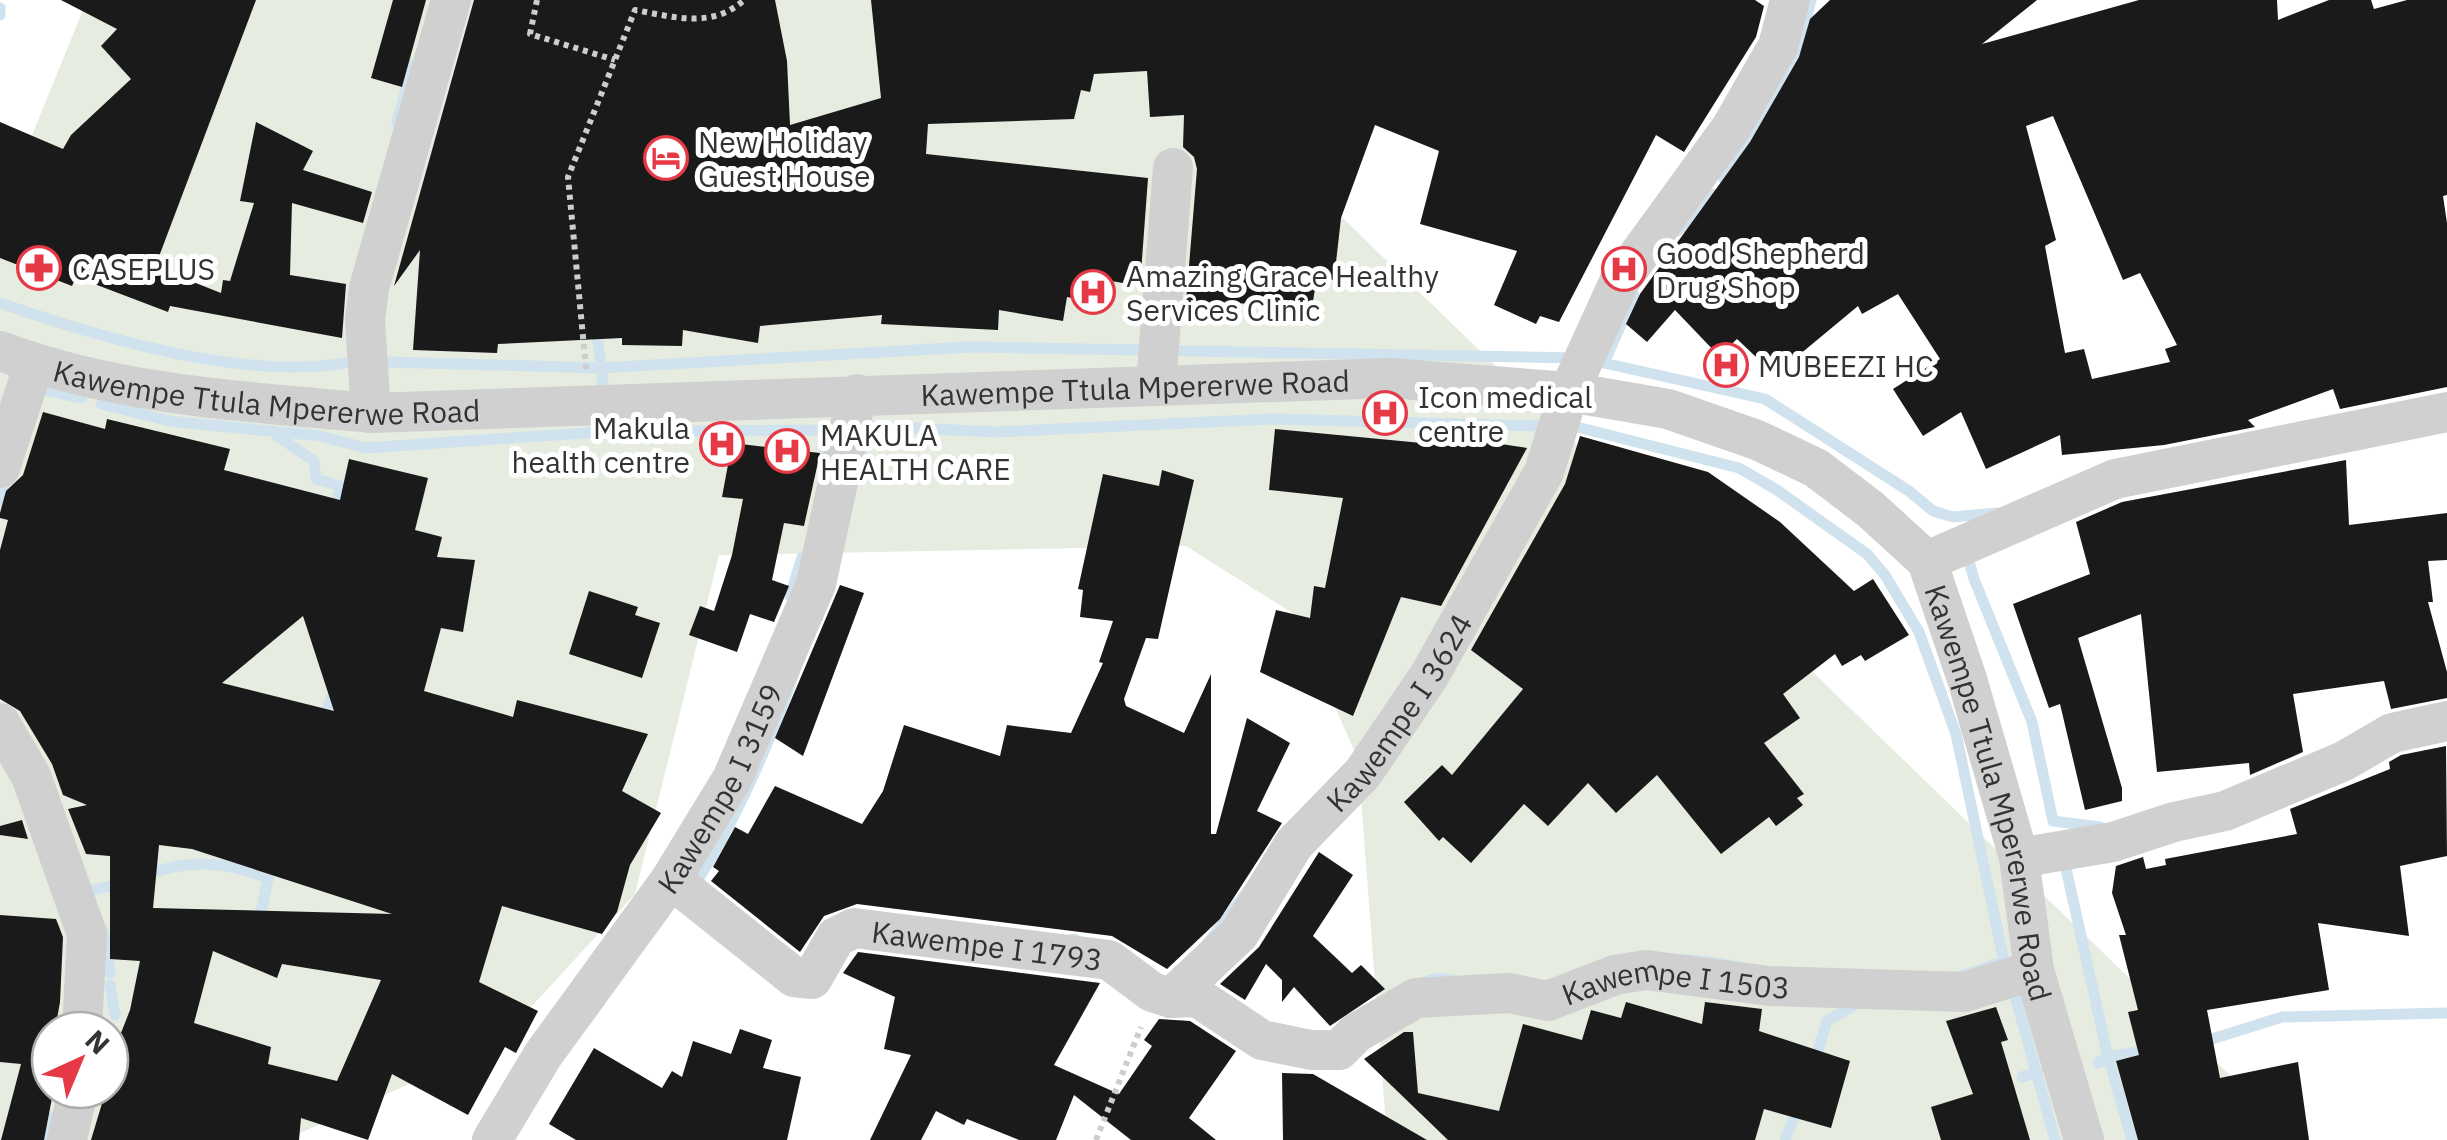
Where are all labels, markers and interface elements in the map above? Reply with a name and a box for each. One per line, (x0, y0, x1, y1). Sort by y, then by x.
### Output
place label: New Holiday Guest House (698, 122, 871, 195)
hotel icon: New Holiday Guest House (643, 135, 689, 181)
place label: Good Shepherd Drug Shop (1656, 233, 1865, 306)
pharmacy icon: CASEPLUS (16, 245, 62, 291)
hospital icon: Good Shepherd Drug Shop (1601, 246, 1647, 292)
place label: CASEPLUS (72, 249, 215, 288)
place label: Amazing Grace Healthy Services Clinic (1126, 256, 1439, 329)
hospital icon: Amazing Grace Healthy Services Clinic (1070, 269, 1116, 315)
hospital icon: MUBEEZI HC (1703, 342, 1749, 388)
place label: MUBEEZI HC (1758, 346, 1934, 385)
street label: Kawempe Ttula Mpererwe Road (49, 350, 481, 433)
street label: Kawempe Ttula Mpererwe Road (920, 360, 1350, 414)
place label: Icon medical centre (1418, 377, 1593, 450)
hospital icon: Icon medical centre (1362, 390, 1408, 436)
place label: Makula health centre (512, 408, 690, 481)
place label: MAKULA HEALTH CARE (820, 415, 1011, 488)
hospital icon: Makula health centre (699, 421, 745, 467)
hospital icon: MAKULA HEALTH CARE (764, 428, 810, 474)
street label: Kawempe Ttula Mpererwe Road (1917, 579, 2062, 1005)
street label: Kawempe I 3624 (1317, 606, 1480, 820)
street label: Kawempe I 3159 (648, 677, 790, 901)
street label: Kawempe I 1793 (869, 911, 1105, 979)
street label: Kawempe I 1503 (1556, 949, 1791, 1013)
north arrow (30, 1010, 130, 1110)
text: N (78, 1021, 118, 1062)

